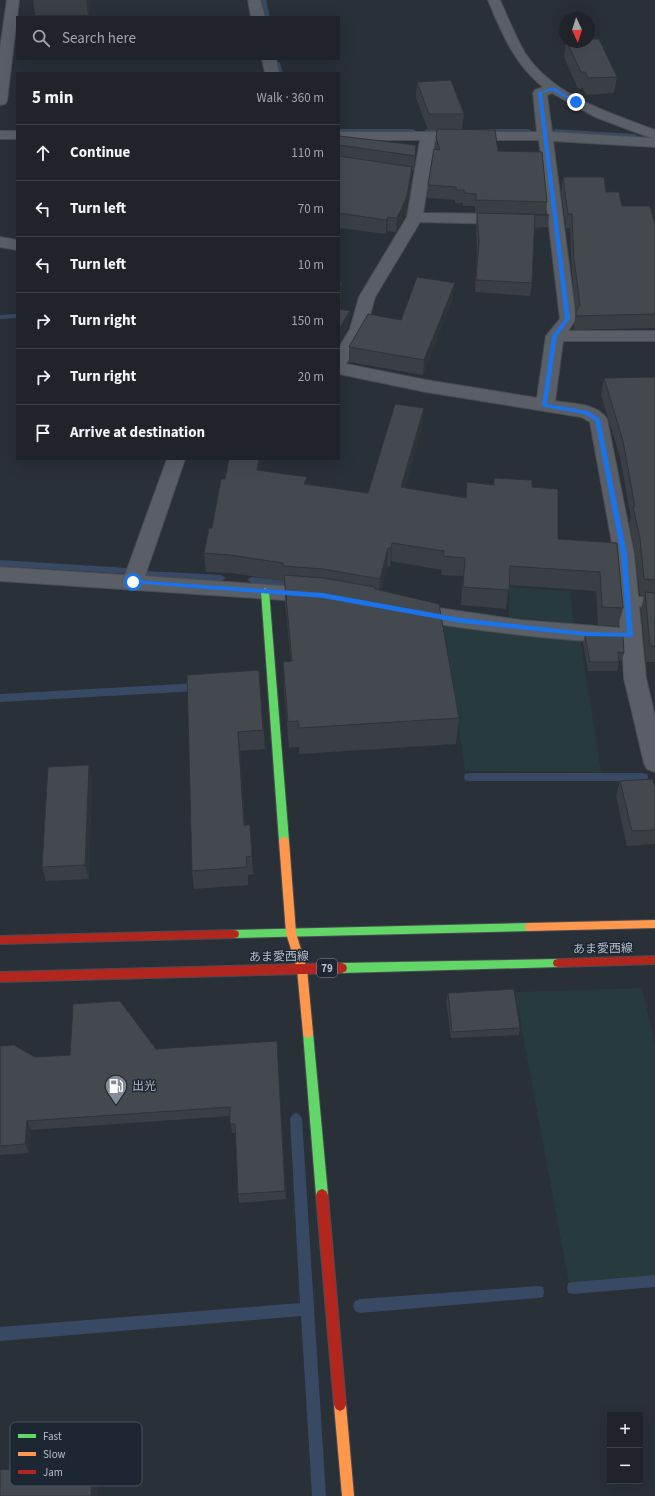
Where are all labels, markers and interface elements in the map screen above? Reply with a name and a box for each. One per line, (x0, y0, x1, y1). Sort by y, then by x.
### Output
north arrow (559, 12, 595, 48)
search box (16, 16, 340, 60)
icon: search (30, 27, 52, 49)
text: Search here (62, 28, 136, 49)
text: 5 min (32, 86, 73, 110)
text: Walk · 360 m (256, 89, 324, 107)
route end (567, 93, 585, 111)
icon: ahead (32, 142, 54, 164)
text: Continue (70, 142, 130, 163)
text: 110 m (291, 144, 324, 162)
icon: left (32, 198, 54, 220)
text: Turn left (70, 198, 126, 219)
text: 70 m (298, 200, 324, 218)
icon: left (32, 254, 54, 276)
text: Turn left (70, 254, 126, 275)
text: 10 m (298, 256, 324, 274)
icon: right (32, 310, 54, 332)
text: Turn right (70, 310, 136, 331)
text: 150 m (291, 312, 324, 330)
icon: right (32, 366, 54, 388)
text: Turn right (70, 366, 136, 387)
text: 20 m (298, 368, 324, 386)
icon: arrive (32, 422, 54, 444)
text: Arrive at destination (70, 422, 205, 443)
route start (124, 573, 142, 591)
street label: あま愛西線 (573, 940, 633, 958)
street label: あま愛西線 (249, 948, 309, 966)
road number: 79 (317, 959, 337, 977)
fuel station icon: 出光 (103, 1073, 129, 1106)
place label: 出光 (132, 1078, 156, 1095)
map controls (607, 1412, 643, 1484)
button: + (607, 1412, 643, 1448)
legend (10, 1422, 142, 1486)
text: Fast (43, 1429, 62, 1444)
text: Slow (43, 1447, 66, 1462)
button: − (607, 1448, 643, 1484)
text: Jam (43, 1465, 63, 1480)

